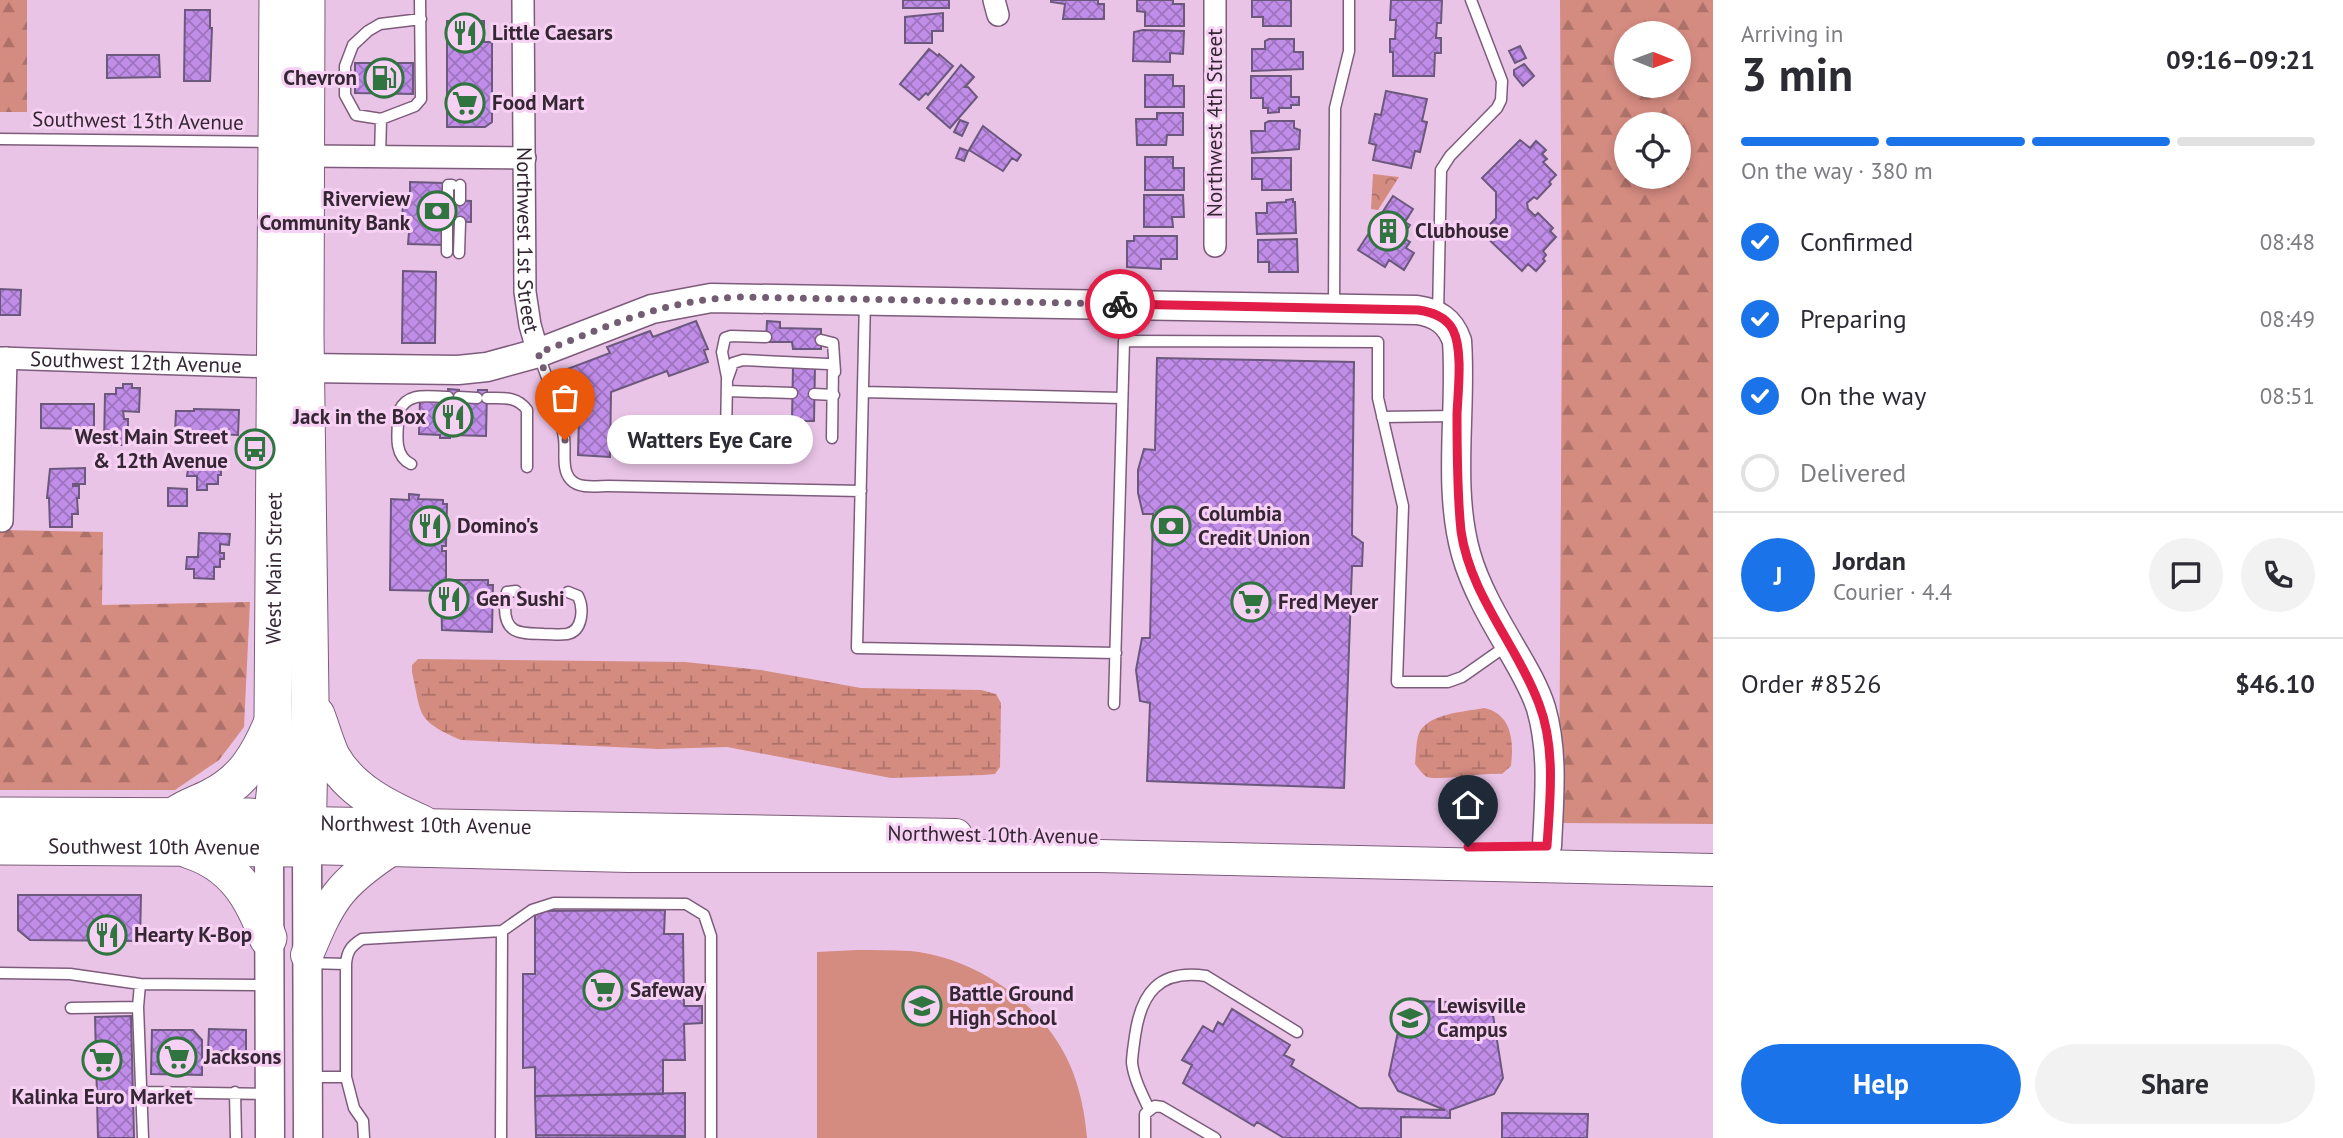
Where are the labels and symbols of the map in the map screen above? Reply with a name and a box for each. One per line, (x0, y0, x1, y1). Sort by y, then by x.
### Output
restaurant icon: Little Caesars (444, 12, 486, 54)
place label: Little Caesars (492, 19, 613, 46)
north arrow (1614, 21, 1690, 98)
street label: Northwest 4th Street (1201, 29, 1228, 217)
fuel station icon: Chevron (363, 57, 405, 99)
place label: Chevron (283, 64, 357, 91)
supermarket icon: Food Mart (444, 82, 486, 124)
place label: Food Mart (492, 89, 585, 116)
street label: Southwest 13th Avenue (32, 105, 244, 136)
street label: Northwest 1st Street (511, 147, 546, 336)
place label: Riverview Community Bank (260, 185, 411, 236)
bank icon: Riverview Community Bank (416, 190, 458, 232)
building icon: Clubhouse (1367, 210, 1409, 252)
place label: Clubhouse (1415, 217, 1509, 244)
courier (1085, 269, 1155, 339)
street label: Southwest 12th Avenue (30, 345, 242, 379)
pin (535, 368, 595, 440)
restaurant icon: Jack in the Box (432, 396, 474, 438)
place label: Jack in the Box (292, 403, 426, 430)
callout: Watters Eye Care (607, 416, 814, 464)
place label: West Main Street & 12th Avenue (75, 423, 229, 474)
bus stop icon: West Main Street & 12th Avenue (234, 428, 276, 470)
street label: West Main Street (260, 492, 288, 645)
place label: Columbia Credit Union (1198, 500, 1310, 551)
restaurant icon: Domino's (409, 505, 451, 547)
bank icon: Columbia Credit Union (1150, 505, 1192, 547)
place label: Domino's (457, 512, 538, 539)
restaurant icon: Gen Sushi (428, 578, 470, 620)
supermarket icon: Fred Meyer (1230, 581, 1272, 623)
place label: Gen Sushi (476, 585, 565, 612)
place label: Fred Meyer (1278, 588, 1379, 615)
pin (1438, 775, 1498, 847)
street label: Northwest 10th Avenue (320, 809, 532, 840)
street label: Northwest 10th Avenue (887, 819, 1099, 850)
street label: Southwest 10th Avenue (48, 832, 260, 861)
restaurant icon: Hearty K-Bop (86, 914, 128, 956)
place label: Hearty K-Bop (134, 921, 252, 948)
supermarket icon: Safeway (582, 969, 624, 1011)
place label: Safeway (630, 976, 705, 1003)
place label: Battle Ground High School (949, 980, 1074, 1031)
school or university icon: Battle Ground High School (901, 985, 943, 1027)
place label: Lewisville Campus (1437, 992, 1526, 1043)
school or university icon: Lewisville Campus (1389, 997, 1431, 1039)
supermarket icon: Jacksons (156, 1036, 198, 1078)
supermarket icon: Kalinka Euro Market (81, 1039, 123, 1081)
place label: Jacksons (203, 1043, 281, 1070)
place label: Kalinka Euro Market (11, 1083, 193, 1110)

